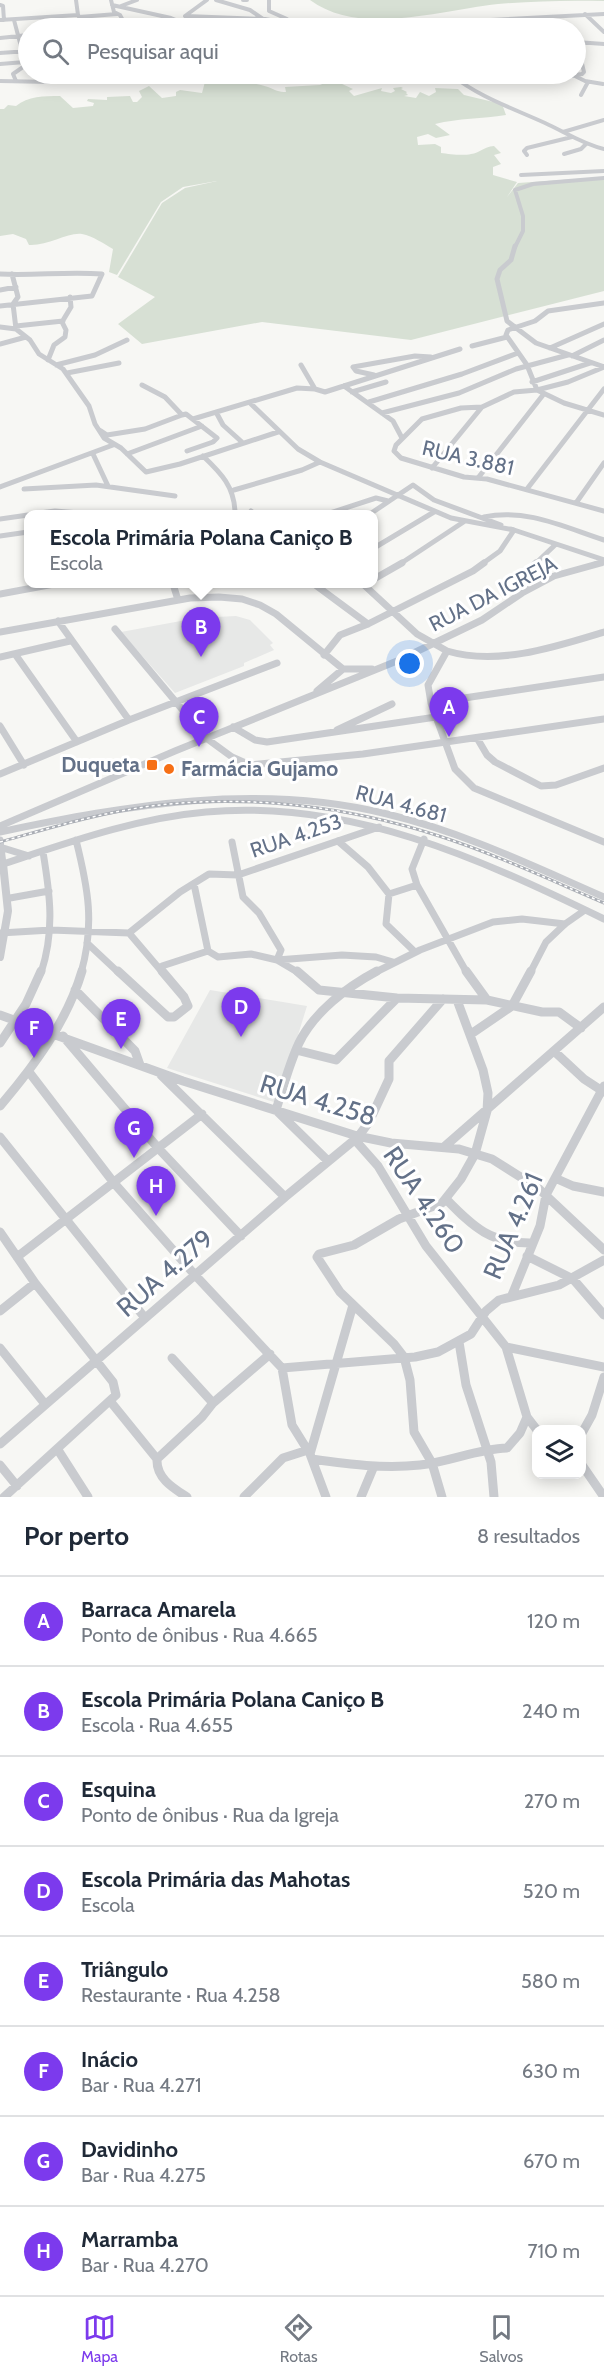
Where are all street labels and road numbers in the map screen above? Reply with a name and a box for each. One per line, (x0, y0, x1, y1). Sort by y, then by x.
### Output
street label: RUA 3.881 (420, 435, 516, 480)
street label: RUA DA IGREJA (425, 551, 561, 636)
street label: RUA 4.681 (353, 779, 449, 828)
street label: RUA 4.253 (247, 808, 345, 863)
street label: RUA 4.258 (256, 1067, 380, 1133)
street label: RUA 4.260 (376, 1140, 472, 1260)
street label: RUA 4.261 (476, 1168, 550, 1284)
street label: RUA 4.279 (110, 1222, 220, 1324)

